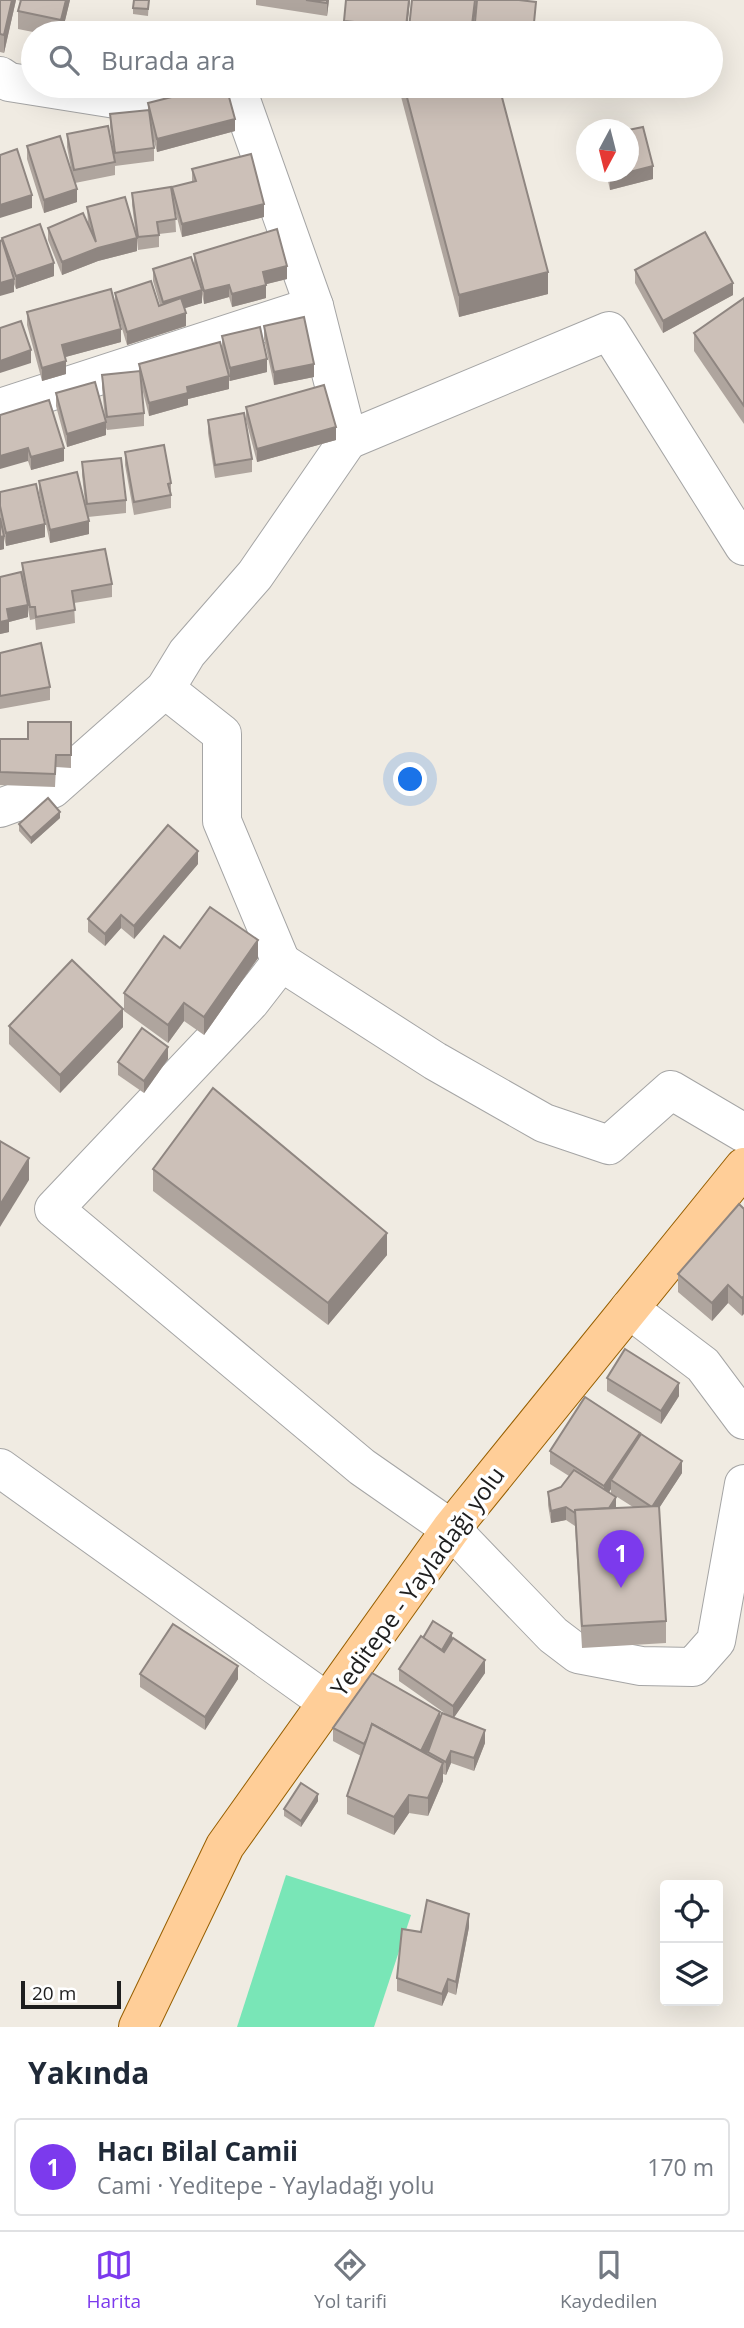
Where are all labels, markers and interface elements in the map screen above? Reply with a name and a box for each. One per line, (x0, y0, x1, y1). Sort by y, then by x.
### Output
search box (21, 21, 723, 98)
icon: search (45, 41, 83, 79)
text: Burada ara (101, 42, 235, 78)
north arrow (576, 119, 639, 182)
your location (393, 762, 427, 796)
street label: Yeditepe - Yayladağı yolu (322, 1459, 512, 1703)
pin: 1 (598, 1530, 644, 1588)
map controls (660, 1880, 723, 2006)
button: locate (660, 1880, 723, 1943)
button: layers (660, 1943, 723, 2006)
scale bar (21, 1978, 121, 2010)
text: 20 m (32, 1980, 76, 2006)
text: Yakında (28, 2052, 149, 2093)
text: Hacı Bilal Camii (97, 2133, 298, 2169)
text: 1 (46, 2151, 60, 2183)
text: 170 m (647, 2151, 714, 2183)
text: Cami · Yeditepe - Yayladağı yolu (97, 2169, 435, 2201)
tab: Harita (87, 2246, 141, 2314)
tab: Yol tarifi (314, 2246, 387, 2314)
tab: Kaydedilen (560, 2246, 657, 2314)

